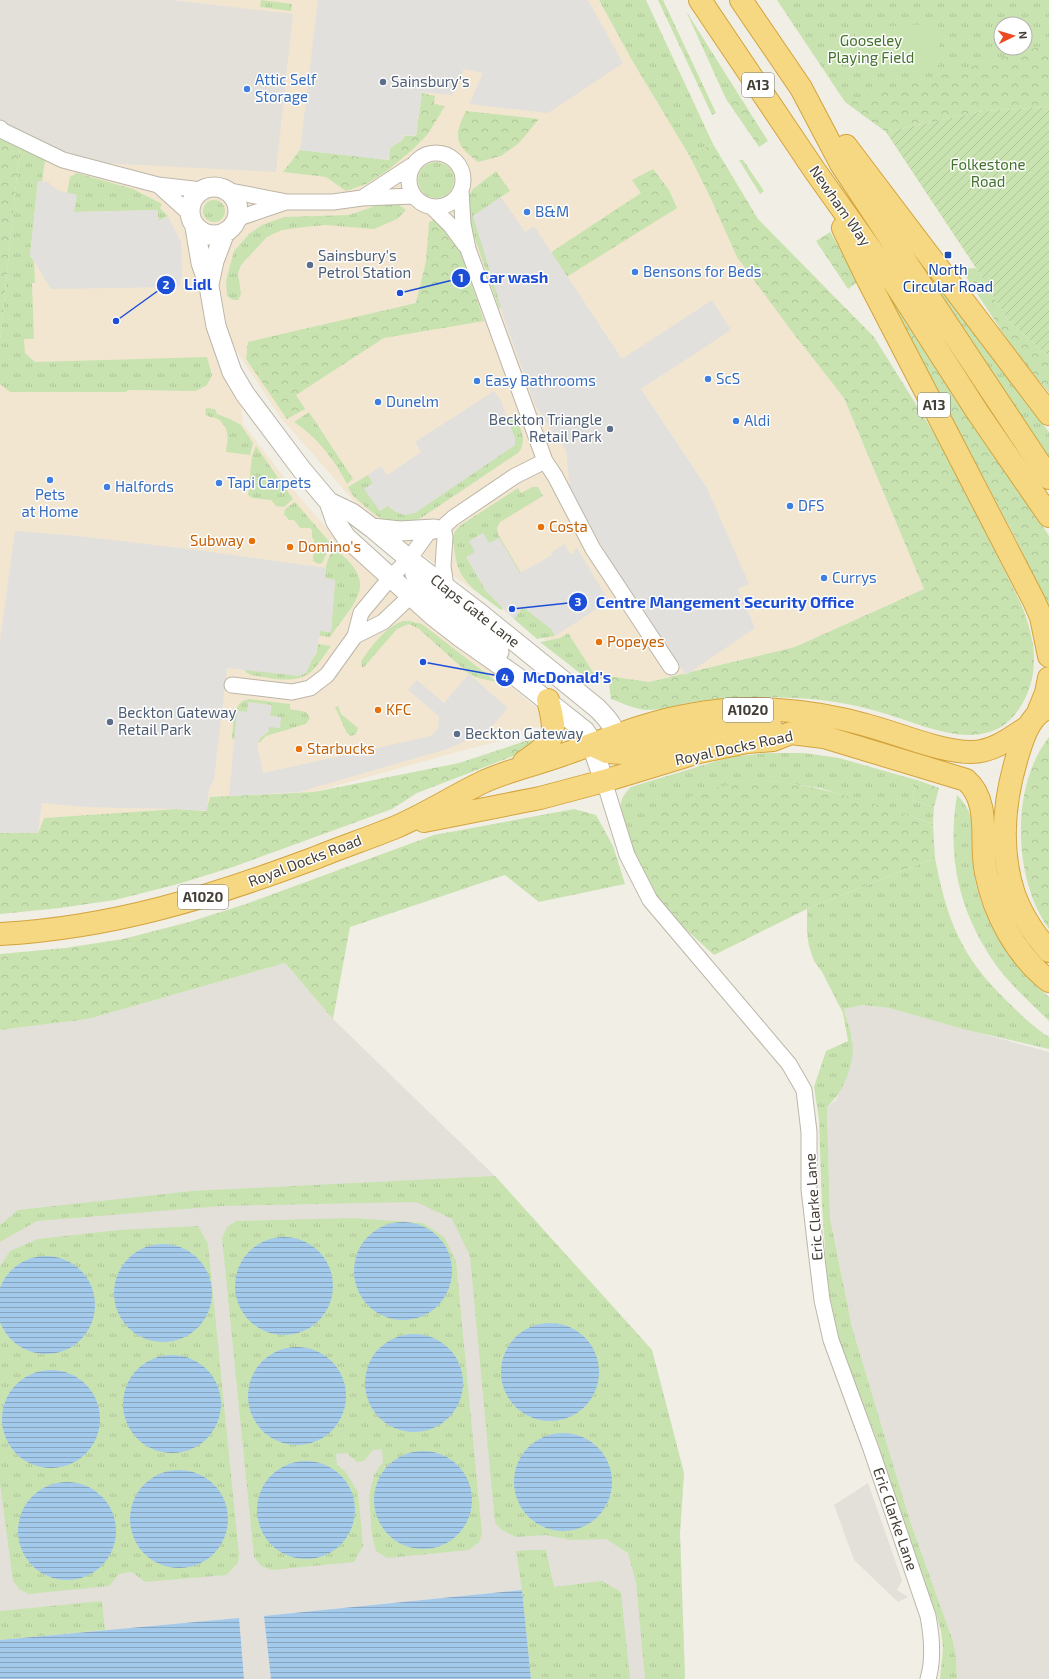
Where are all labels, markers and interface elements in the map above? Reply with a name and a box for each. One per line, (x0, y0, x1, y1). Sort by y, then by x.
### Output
north arrow (993, 16, 1033, 56)
park label: Gooseley Playing Field (828, 31, 914, 66)
text: N (1017, 31, 1030, 40)
place label: Attic Self Storage (255, 70, 317, 105)
place label: Sainsbury's (391, 72, 470, 90)
road number: A13 (742, 73, 774, 97)
marker: Sainsbury's (378, 77, 388, 87)
marker: Attic Self Storage (242, 84, 252, 94)
park label: Folkestone Road (951, 155, 1025, 190)
street label: Newham Way (806, 162, 875, 249)
place label: B&M (535, 202, 569, 220)
marker: B&M (522, 207, 532, 217)
place label: Sainsbury's Petrol Station (318, 246, 411, 281)
marker: North Circular Road (943, 250, 953, 260)
marker: Sainsbury's Petrol Station (305, 260, 315, 270)
place label: North Circular Road (903, 260, 993, 295)
place label: Bensons for Beds (643, 262, 761, 280)
callout: Car wash (451, 264, 557, 292)
text: Car wash (480, 267, 548, 286)
marker: Bensons for Beds (630, 267, 640, 277)
text: 1 (458, 270, 464, 284)
callout: Lidl (156, 271, 220, 299)
text: Lidl (184, 274, 213, 293)
text: 2 (163, 277, 170, 291)
place label: ScS (716, 369, 740, 387)
place label: Easy Bathrooms (485, 371, 596, 389)
marker: ScS (703, 374, 713, 384)
marker: Easy Bathrooms (472, 376, 482, 386)
place label: Dunelm (386, 392, 439, 410)
road number: A13 (918, 393, 950, 417)
marker: Dunelm (373, 397, 383, 407)
place label: Beckton Triangle Retail Park (489, 410, 602, 445)
place label: Aldi (744, 411, 770, 429)
marker: Aldi (731, 416, 741, 426)
marker: Beckton Triangle Retail Park (605, 424, 615, 434)
place label: Tapi Carpets (227, 473, 311, 491)
marker: Pets at Home (45, 475, 55, 485)
place label: Halfords (115, 477, 174, 495)
marker: Tapi Carpets (214, 478, 224, 488)
marker: Halfords (102, 482, 112, 492)
place label: Pets at Home (21, 485, 79, 520)
place label: DFS (798, 496, 824, 514)
marker: DFS (785, 501, 795, 511)
place label: Costa (549, 517, 588, 535)
marker: Costa (536, 522, 546, 532)
place label: Subway (190, 531, 244, 549)
marker: Subway (247, 536, 257, 546)
place label: Domino's (298, 537, 361, 555)
marker: Domino's (285, 542, 295, 552)
place label: Currys (832, 568, 877, 586)
street label: Claps Gate Lane (427, 570, 524, 651)
marker: Currys (819, 573, 829, 583)
callout: Centre Mangement Security Office (568, 588, 863, 616)
text: Centre Mangement Security Office (596, 592, 854, 612)
text: 3 (575, 594, 582, 608)
place label: Popeyes (607, 632, 665, 650)
marker: Popeyes (594, 637, 604, 647)
callout: McDonald's (495, 663, 620, 691)
text: McDonald's (523, 667, 611, 686)
text: 4 (501, 670, 509, 684)
road number: A1020 (723, 698, 773, 722)
place label: KFC (386, 700, 412, 718)
place label: Beckton Gateway Retail Park (118, 703, 237, 738)
marker: KFC (373, 705, 383, 715)
marker: Beckton Gateway Retail Park (105, 717, 115, 727)
place label: Beckton Gateway (465, 724, 584, 742)
street label: Royal Docks Road (673, 726, 794, 768)
marker: Beckton Gateway (452, 729, 462, 739)
place label: Starbucks (307, 739, 375, 757)
marker: Starbucks (294, 744, 304, 754)
street label: Royal Docks Road (245, 830, 364, 890)
road number: A1020 (178, 885, 228, 909)
street label: Eric Clarke Lane (800, 1153, 826, 1261)
street label: Eric Clarke Lane (870, 1465, 922, 1572)

